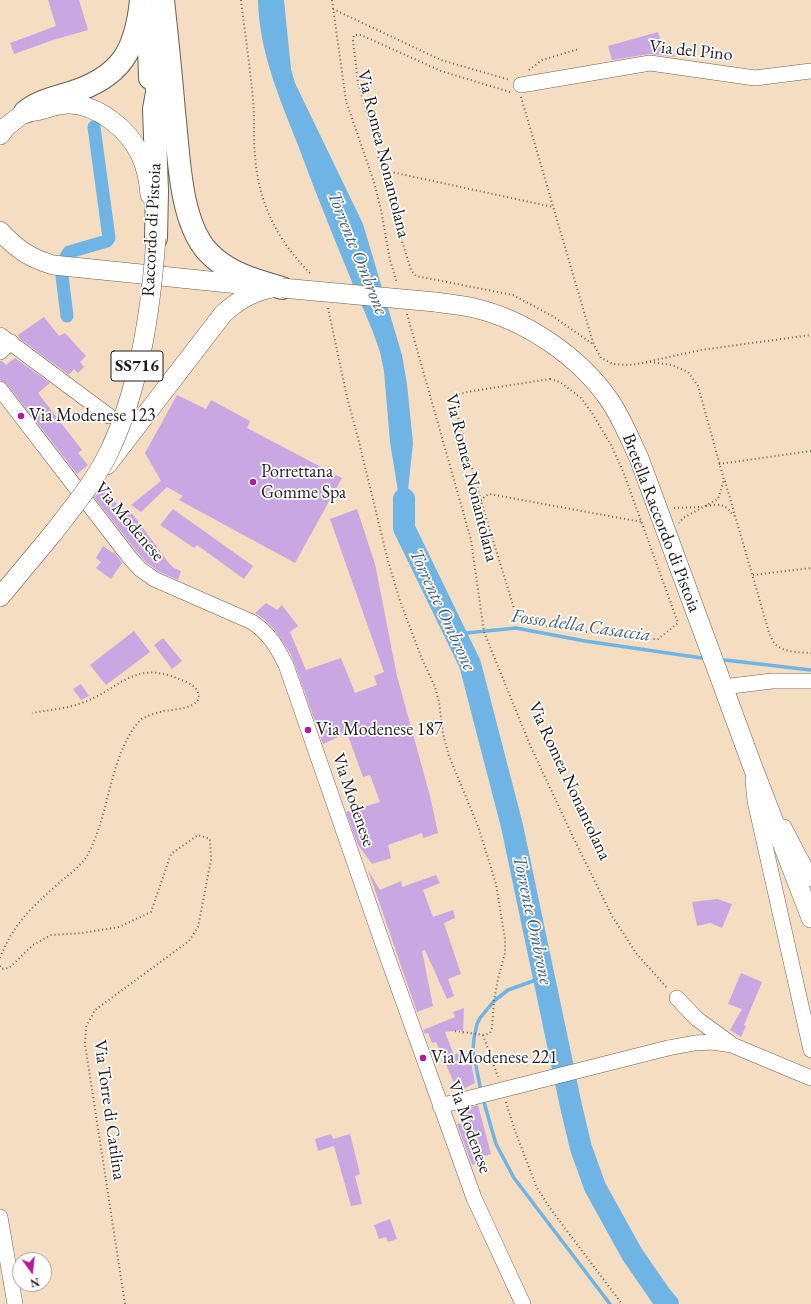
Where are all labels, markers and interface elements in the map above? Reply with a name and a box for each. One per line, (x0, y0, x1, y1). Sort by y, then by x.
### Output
street label: Via del Pino (648, 36, 734, 66)
street label: Via Romea Nonantolana (352, 68, 414, 240)
street label: Raccordo di Pistoia (138, 163, 166, 297)
water label: Torrente Ombrone (322, 188, 392, 318)
road number: SS716 (111, 351, 163, 381)
street label: Via Romea Nonantolana (440, 392, 502, 564)
place label: Via Modenese 123 (29, 405, 156, 427)
marker: Via Modenese 123 (16, 411, 26, 421)
street label: Bretella Raccordo di Pistoia (617, 431, 705, 615)
place label: Porrettana Gomme Spa (261, 461, 346, 504)
marker: Porrettana Gomme Spa (248, 477, 258, 487)
street label: Via Modenese (89, 478, 169, 566)
water label: Torrente Ombrone (404, 546, 480, 674)
water label: Fosso della Casaccia (510, 605, 652, 647)
street label: Via Romea Nonantolana (523, 698, 615, 864)
place label: Via Modenese 187 (316, 719, 443, 741)
marker: Via Modenese 187 (303, 725, 313, 735)
street label: Via Modenese (327, 751, 379, 849)
water label: Torrente Ombrone (507, 853, 557, 987)
street label: Via Torre di Catilina (88, 1039, 130, 1181)
place label: Via Modenese 221 (431, 1047, 558, 1069)
marker: Via Modenese 221 (418, 1053, 428, 1063)
street label: Via Modenese (442, 1078, 496, 1176)
north arrow (12, 1252, 52, 1292)
text: N (29, 1275, 41, 1291)

